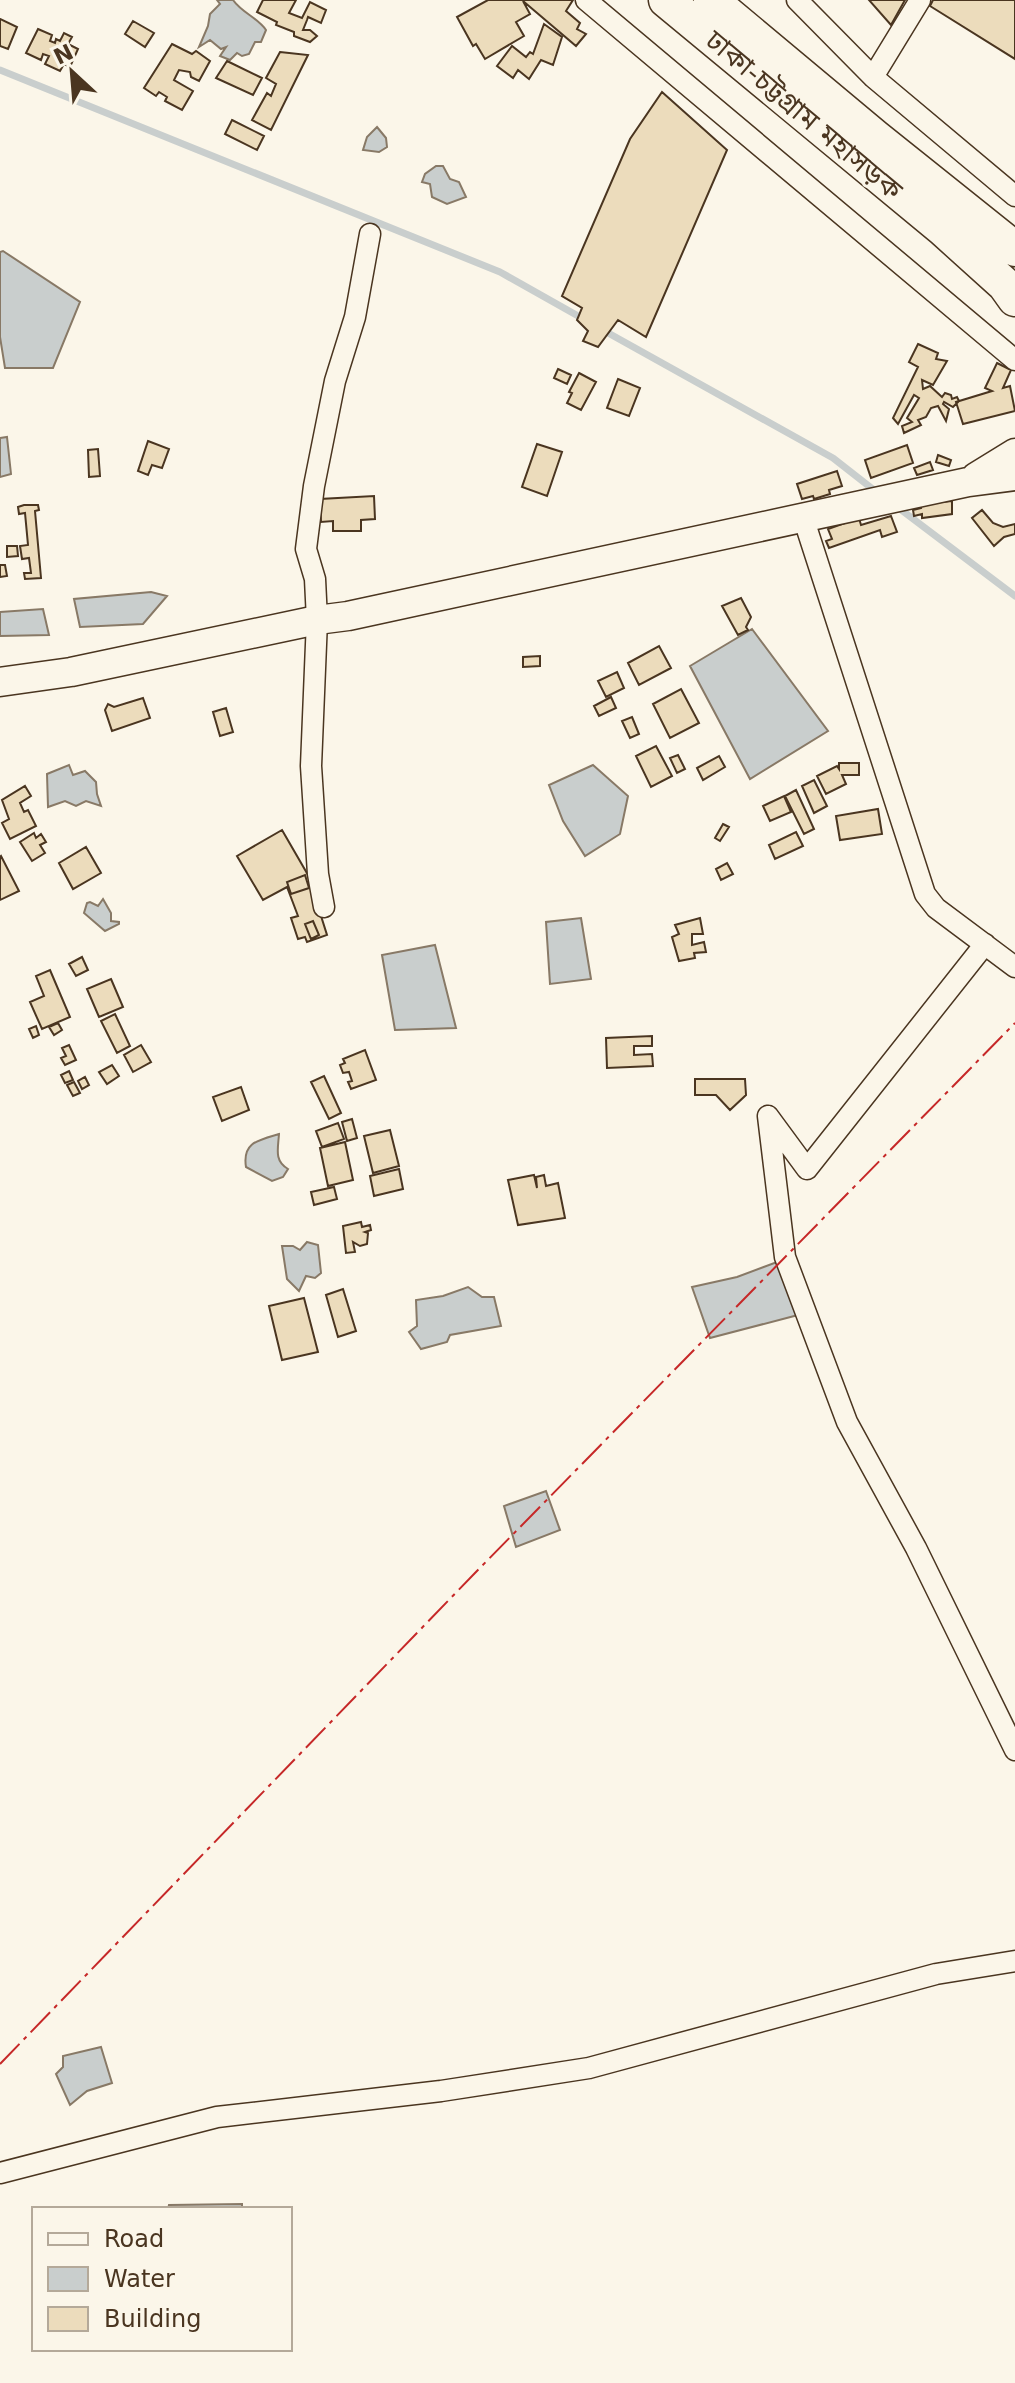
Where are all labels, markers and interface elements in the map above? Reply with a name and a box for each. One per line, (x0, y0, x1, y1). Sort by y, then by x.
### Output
street label: ঢাকা-চট্টগ্রাম মহাসড়ক (698, 23, 909, 207)
north arrow (32, 32, 112, 112)
text: N (50, 39, 77, 70)
legend (32, 2207, 292, 2351)
text: Road (104, 2225, 164, 2253)
text: Water (104, 2265, 175, 2293)
text: Building (104, 2305, 201, 2333)

